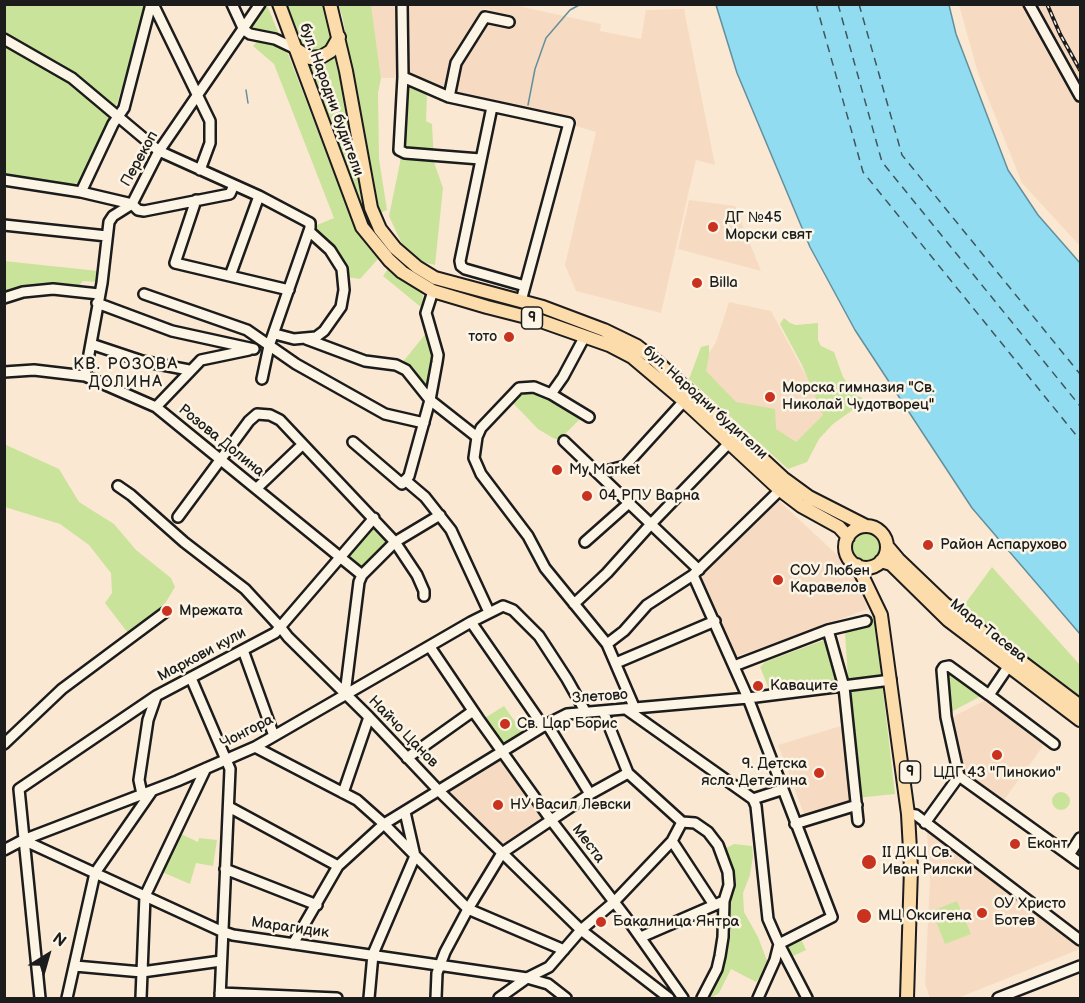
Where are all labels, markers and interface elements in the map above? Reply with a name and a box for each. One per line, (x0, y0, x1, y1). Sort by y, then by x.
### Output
street label: бул. Народни будители (295, 21, 367, 179)
street label: Перекоп (117, 128, 163, 190)
place label: ДГ №45 Морски свят (725, 209, 812, 244)
marker: ДГ №45 Морски свят (706, 220, 720, 234)
place label: Billa (709, 274, 738, 292)
marker: Billa (690, 276, 704, 290)
road number: 9 (522, 307, 542, 329)
place label: тото (468, 328, 497, 346)
marker: тото (502, 330, 516, 344)
street label: бул. Народни будители (639, 342, 771, 464)
district label: КВ. РОЗОВА ДОЛИНА (73, 355, 179, 393)
place label: Морска гимназия "Св. Николай Чудотворец" (782, 379, 935, 414)
marker: Морска гимназия "Св. Николай Чудотворец" (763, 390, 777, 404)
street label: Розова Долина (174, 401, 268, 481)
place label: My Market (569, 461, 640, 479)
marker: My Market (550, 463, 564, 477)
place label: 04 РПУ Варна (599, 487, 700, 505)
marker: 04 РПУ Варна (580, 489, 594, 503)
place label: Район Аспарухово (940, 536, 1067, 554)
marker: Район Аспарухово (921, 538, 935, 552)
place label: СОУ Любен Каравелов (790, 562, 870, 597)
marker: СОУ Любен Каравелов (771, 573, 785, 587)
street label: Мара Тасева (946, 595, 1030, 667)
place label: Мрежата (179, 602, 243, 620)
marker: Мрежата (160, 604, 174, 618)
street label: Маркови кули (155, 624, 249, 686)
place label: Каваците (770, 677, 838, 695)
marker: Каваците (751, 679, 765, 693)
street label: Злетово (572, 686, 628, 708)
street label: Найчо Цанов (364, 692, 442, 772)
street label: Чонгора (218, 711, 276, 753)
place label: Св. Цар Борис (517, 715, 617, 733)
marker: Св. Цар Борис (498, 717, 512, 731)
marker: ЦДГ 43 "Пинокио" (990, 748, 1004, 762)
place label: 9. Детска ясла Детелина (701, 755, 807, 790)
road number: 9 (900, 761, 920, 783)
place label: ЦДГ 43 "Пинокио" (933, 764, 1061, 782)
marker: 9. Детска ясла Детелина (812, 766, 826, 780)
place label: НУ Васил Левски (510, 796, 631, 814)
marker: НУ Васил Левски (491, 798, 505, 812)
street label: Места (568, 821, 608, 867)
place label: Еконт (1027, 835, 1068, 853)
marker: Еконт (1008, 837, 1022, 851)
place label: II ДКЦ Св. Иван Рилски (882, 844, 972, 879)
marker: II ДКЦ Св. Иван Рилски (860, 853, 878, 871)
place label: ОУ Христо Ботев (994, 895, 1066, 930)
marker: ОУ Христо Ботев (975, 906, 989, 920)
marker: МЦ Оксигена (855, 907, 873, 925)
place label: МЦ Оксигена (878, 907, 972, 925)
place label: Бакалница Янтра (613, 913, 739, 931)
street label: Марагидик (250, 914, 330, 942)
marker: Бакалница Янтра (594, 915, 608, 929)
north arrow (18, 925, 78, 985)
text: N (49, 929, 70, 951)

